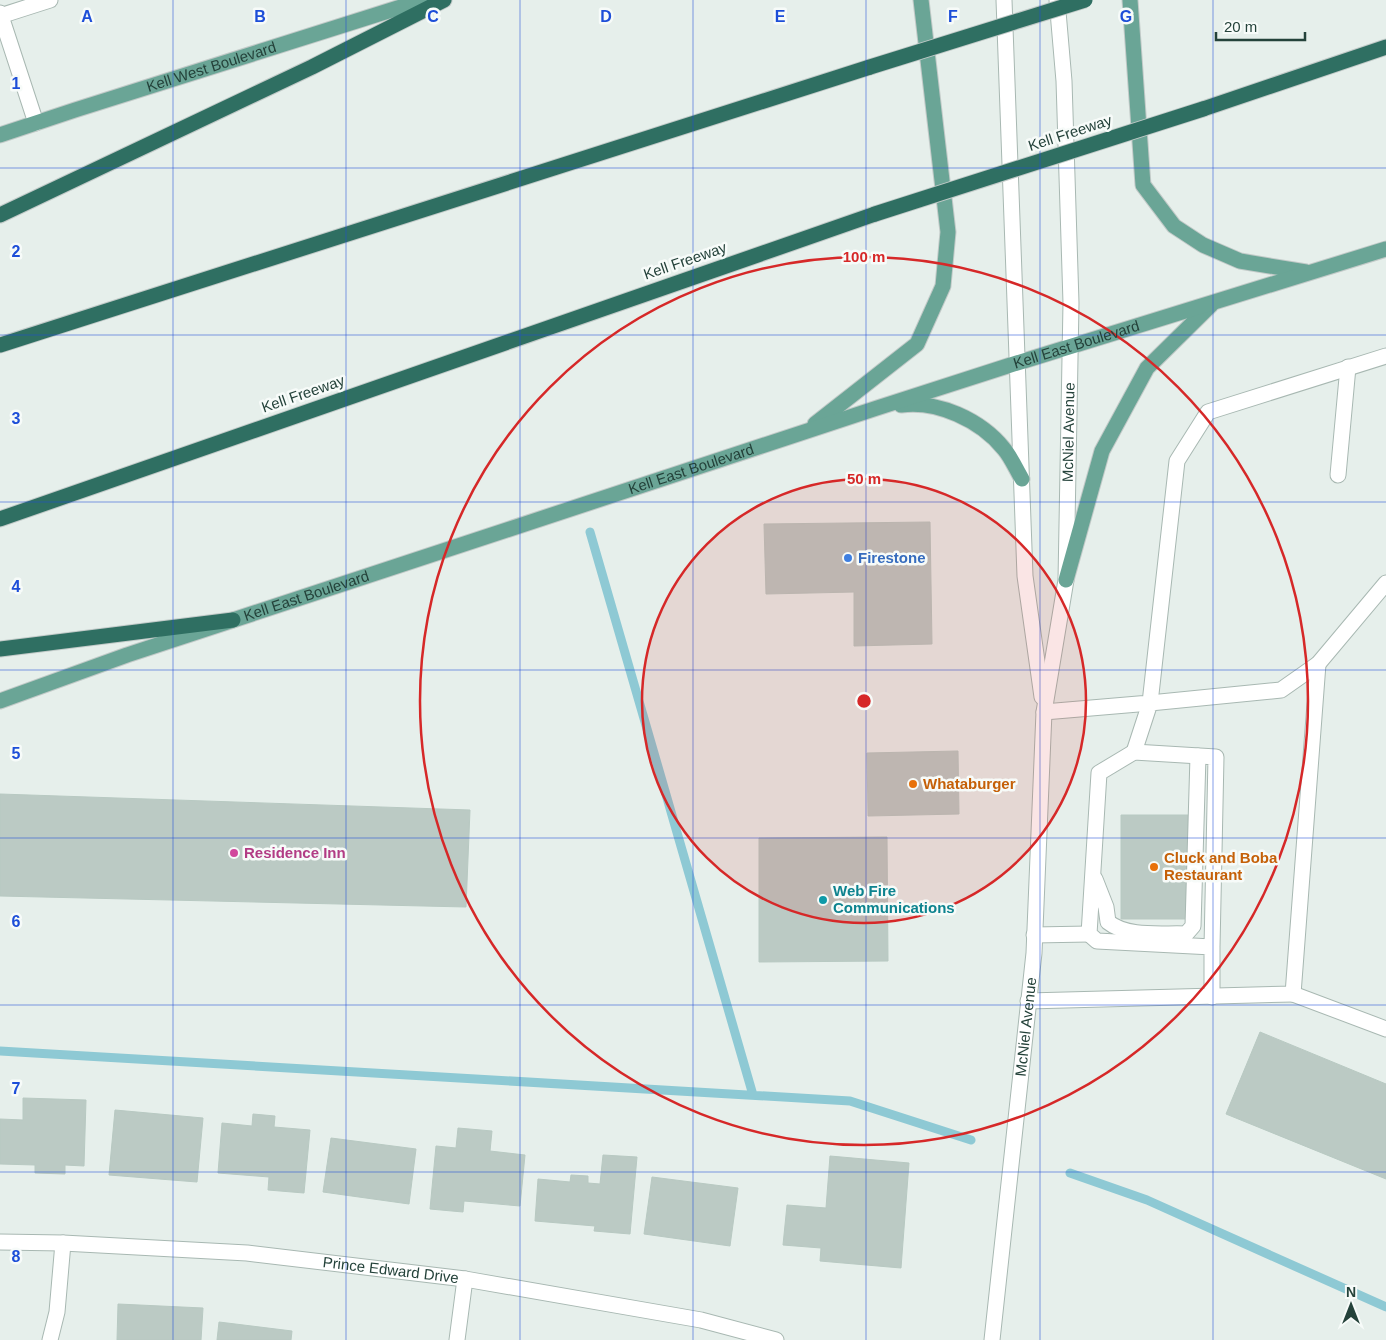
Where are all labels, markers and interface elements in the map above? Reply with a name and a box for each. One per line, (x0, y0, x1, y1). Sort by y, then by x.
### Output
text: A (81, 8, 93, 25)
text: B (254, 8, 266, 25)
text: C (427, 8, 439, 25)
text: D (600, 8, 612, 25)
text: E (775, 8, 786, 25)
text: F (948, 8, 958, 25)
text: G (1120, 8, 1132, 25)
scale bar (1216, 10, 1305, 42)
text: 20 m (1224, 18, 1257, 35)
street label: Kell West Boulevard (144, 38, 278, 95)
text: 1 (12, 75, 21, 92)
street label: Kell Freeway (1026, 111, 1114, 154)
street label: Kell Freeway (641, 238, 729, 283)
text: 2 (12, 243, 21, 260)
text: 100 m (843, 248, 885, 265)
street label: Kell East Boulevard (1011, 317, 1141, 372)
street label: Kell Freeway (259, 371, 347, 416)
street label: McNiel Avenue (1059, 382, 1078, 482)
text: 3 (12, 410, 21, 427)
street label: Kell East Boulevard (626, 440, 756, 497)
text: 50 m (847, 470, 881, 487)
place label: Firestone (858, 549, 926, 566)
marker: Firestone (842, 552, 854, 564)
street label: Kell East Boulevard (241, 567, 371, 624)
text: 4 (12, 578, 21, 595)
centre of rings (855, 692, 873, 710)
text: 5 (12, 745, 21, 762)
place label: Whataburger (923, 775, 1016, 792)
marker: Whataburger (907, 778, 919, 790)
place label: Residence Inn (244, 844, 346, 861)
marker: Residence Inn (228, 847, 240, 859)
place label: Cluck and Boba Restaurant (1164, 849, 1278, 883)
marker: Cluck and Boba Restaurant (1148, 861, 1160, 873)
place label: Web Fire Communications (833, 882, 955, 916)
marker: Web Fire Communications (817, 894, 829, 906)
text: 6 (12, 913, 21, 930)
street label: McNiel Avenue (1012, 976, 1039, 1077)
text: 7 (12, 1080, 21, 1097)
text: 8 (12, 1248, 21, 1265)
street label: Prince Edward Drive (322, 1253, 460, 1286)
north arrow (1326, 1280, 1376, 1330)
text: N (1346, 1284, 1356, 1300)

